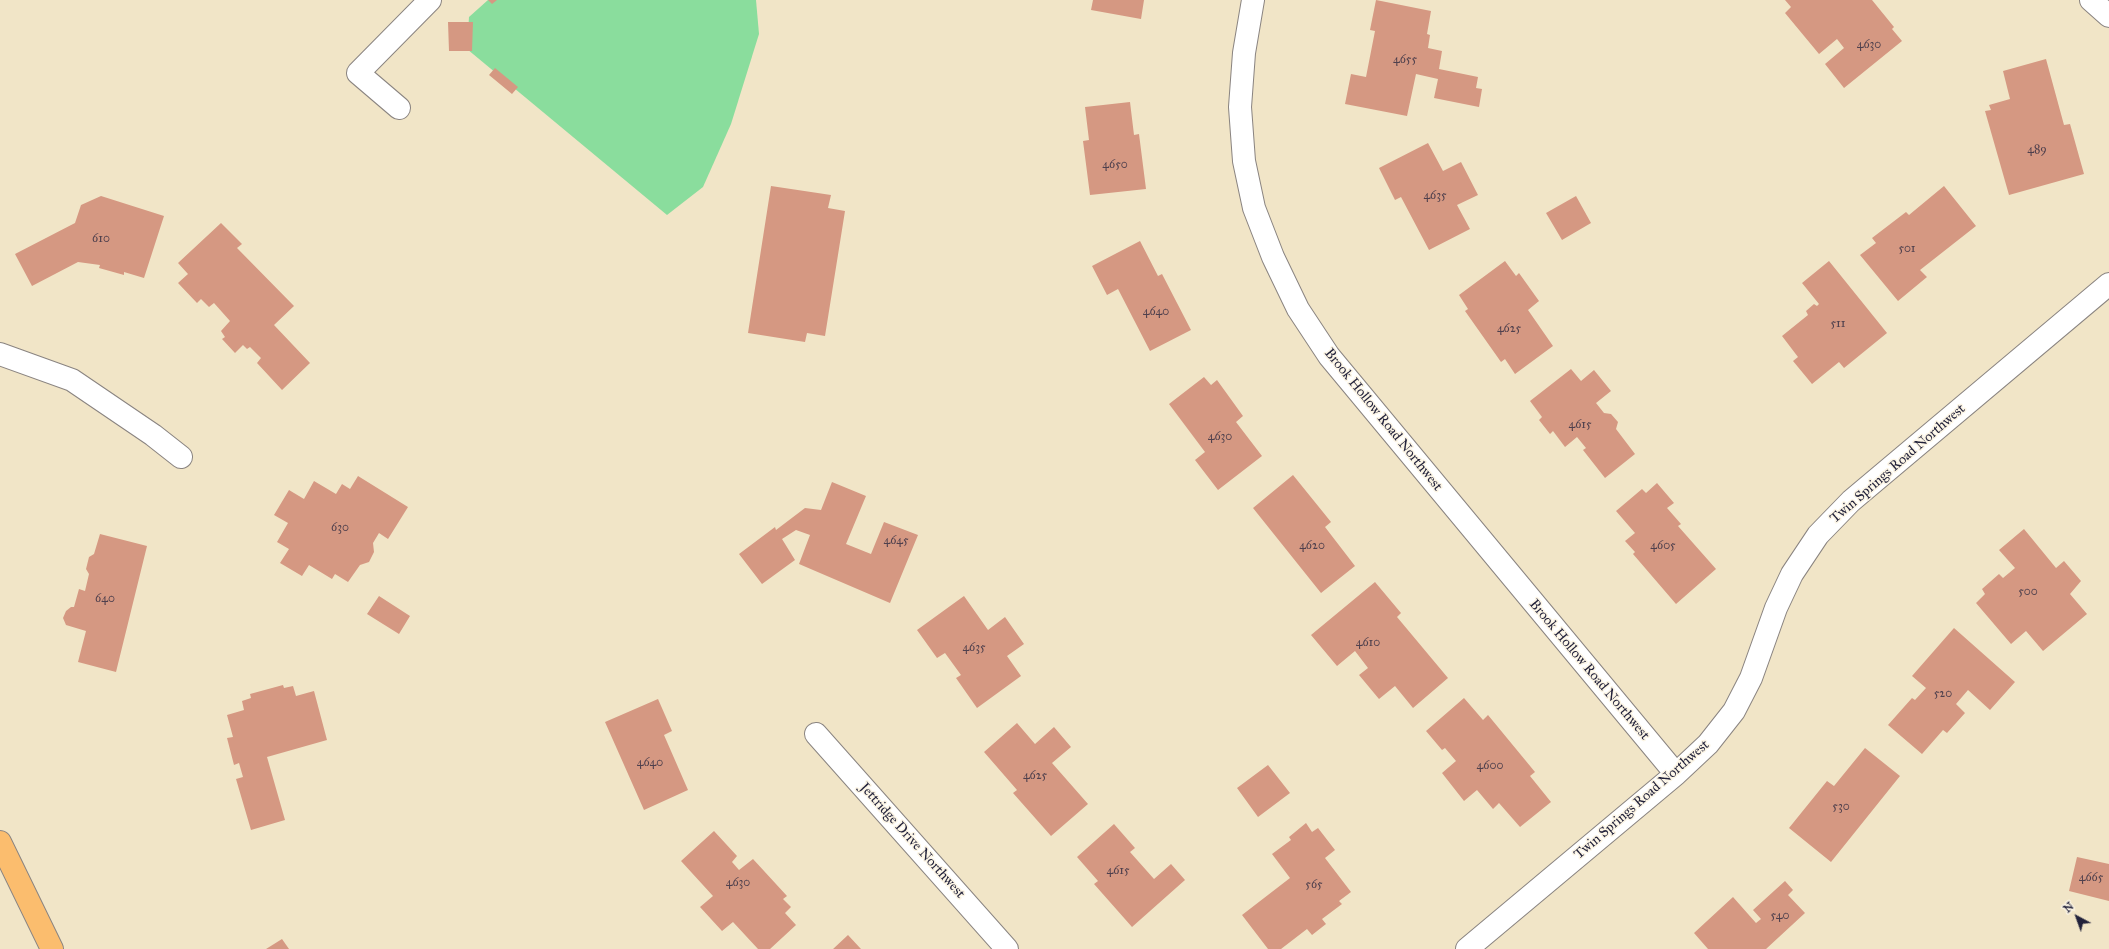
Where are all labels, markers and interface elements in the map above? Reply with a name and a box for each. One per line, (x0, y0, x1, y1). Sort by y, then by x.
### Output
house number: 4630 (1857, 38, 1881, 52)
house number: 4655 (1393, 53, 1417, 67)
house number: 489 (2027, 143, 2047, 157)
house number: 4650 (1102, 158, 1128, 172)
house number: 4635 (1423, 189, 1447, 203)
house number: 610 (92, 232, 110, 246)
house number: 501 (1898, 242, 1916, 256)
house number: 4640 (1143, 305, 1169, 319)
house number: 511 (1830, 317, 1846, 331)
house number: 4625 (1497, 322, 1521, 336)
street label: Brook Hollow Road Northwest (1320, 345, 1446, 495)
street label: Twin Springs Road Northwest (1827, 401, 1969, 527)
house number: 4615 (1569, 418, 1591, 432)
house number: 4630 (1208, 430, 1232, 444)
house number: 630 (331, 521, 349, 535)
house number: 4645 (883, 534, 909, 548)
house number: 4620 (1299, 539, 1325, 553)
house number: 4605 (1650, 539, 1676, 553)
house number: 500 (2018, 585, 2038, 599)
house number: 640 (95, 592, 115, 606)
street label: Brook Hollow Road Northwest (1525, 596, 1653, 744)
house number: 4610 (1356, 636, 1380, 650)
house number: 4635 (962, 641, 986, 655)
house number: 520 (1934, 687, 1952, 701)
street label: Twin Springs Road Northwest (1571, 737, 1713, 863)
house number: 4640 (637, 756, 663, 770)
house number: 4600 (1477, 759, 1503, 773)
house number: 4625 (1023, 769, 1047, 783)
street label: Jettridge Drive Northwest (856, 780, 968, 902)
house number: 530 (1832, 800, 1850, 814)
house number: 4615 (1107, 864, 1129, 878)
house number: 4665 (2079, 871, 2103, 885)
house number: 4630 (726, 876, 750, 890)
house number: 565 (1305, 878, 1323, 892)
north arrow (2057, 897, 2097, 937)
text: N (2061, 900, 2077, 916)
house number: 540 (1771, 909, 1789, 923)

